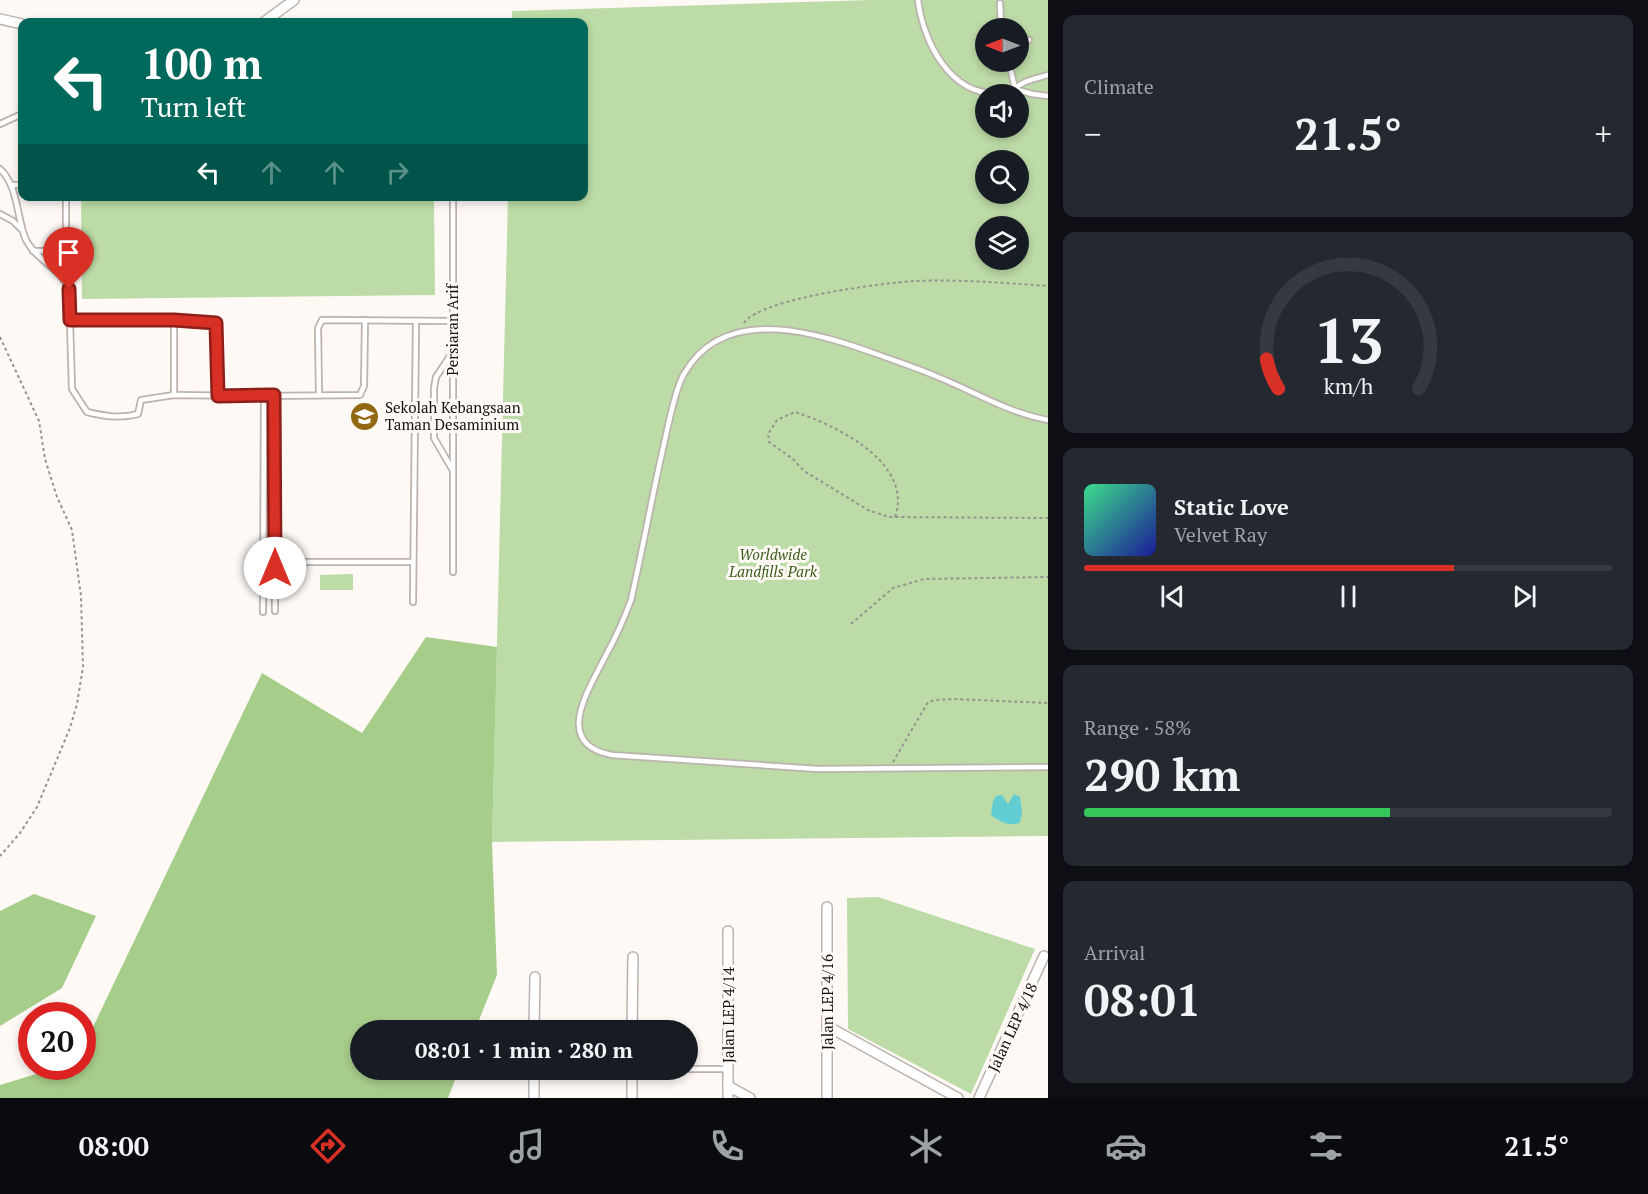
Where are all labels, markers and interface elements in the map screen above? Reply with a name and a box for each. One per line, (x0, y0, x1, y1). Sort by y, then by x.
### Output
north arrow (975, 18, 1029, 72)
map controls (975, 18, 1029, 270)
text: 100 m (141, 35, 262, 91)
icon: left (42, 42, 120, 120)
text: Climate (1084, 73, 1154, 100)
button: sound (975, 84, 1029, 138)
text: Turn left (141, 89, 246, 125)
text: 21.5° (1294, 103, 1402, 163)
text: − (1084, 112, 1102, 155)
text: + (1594, 112, 1612, 155)
button: search (975, 150, 1029, 204)
icon: left (192, 156, 225, 189)
icon: ahead (255, 156, 288, 189)
icon: ahead (318, 156, 351, 189)
icon: right (381, 156, 414, 189)
button: layers (975, 216, 1029, 270)
pin (43, 227, 94, 289)
icon: arrive (52, 236, 85, 269)
street label: Persiaran Arif (442, 283, 462, 376)
text: 13 (1313, 299, 1383, 382)
text: km/h (1323, 373, 1373, 401)
place label: Sekolah Kebangsaan Taman Desaminium (385, 397, 521, 434)
school or university icon: Sekolah Kebangsaan Taman Desaminium (348, 400, 380, 432)
text: Static Love (1174, 492, 1289, 521)
text: Velvet Ray (1174, 521, 1267, 548)
position arrow (243, 536, 307, 600)
park label: Worldwide Landfills Park (728, 544, 818, 581)
icon: previous (1156, 580, 1189, 613)
icon: pause (1332, 580, 1365, 613)
icon: next (1508, 580, 1541, 613)
text: Range · 58% (1084, 714, 1191, 741)
text: 290 km (1084, 744, 1240, 804)
text: Arrival (1084, 939, 1145, 966)
street label: Jalan LEP 4/16 (817, 954, 837, 1050)
street label: Jalan LEP 4/14 (718, 967, 738, 1063)
text: 08:01 (1084, 969, 1201, 1029)
street label: Jalan LEP 4/18 (983, 979, 1041, 1075)
speed limit sign: 20 (18, 1002, 96, 1080)
text: 08:01 · 1 min · 280 m (415, 1035, 633, 1064)
icon: directions (307, 1125, 349, 1167)
icon: music (506, 1125, 548, 1167)
icon: phone (706, 1125, 748, 1167)
icon: climate (905, 1125, 947, 1167)
icon: car (1105, 1125, 1147, 1167)
icon: filters (1305, 1125, 1347, 1167)
text: 08:00 (79, 1128, 149, 1164)
text: 21.5° (1504, 1128, 1569, 1164)

